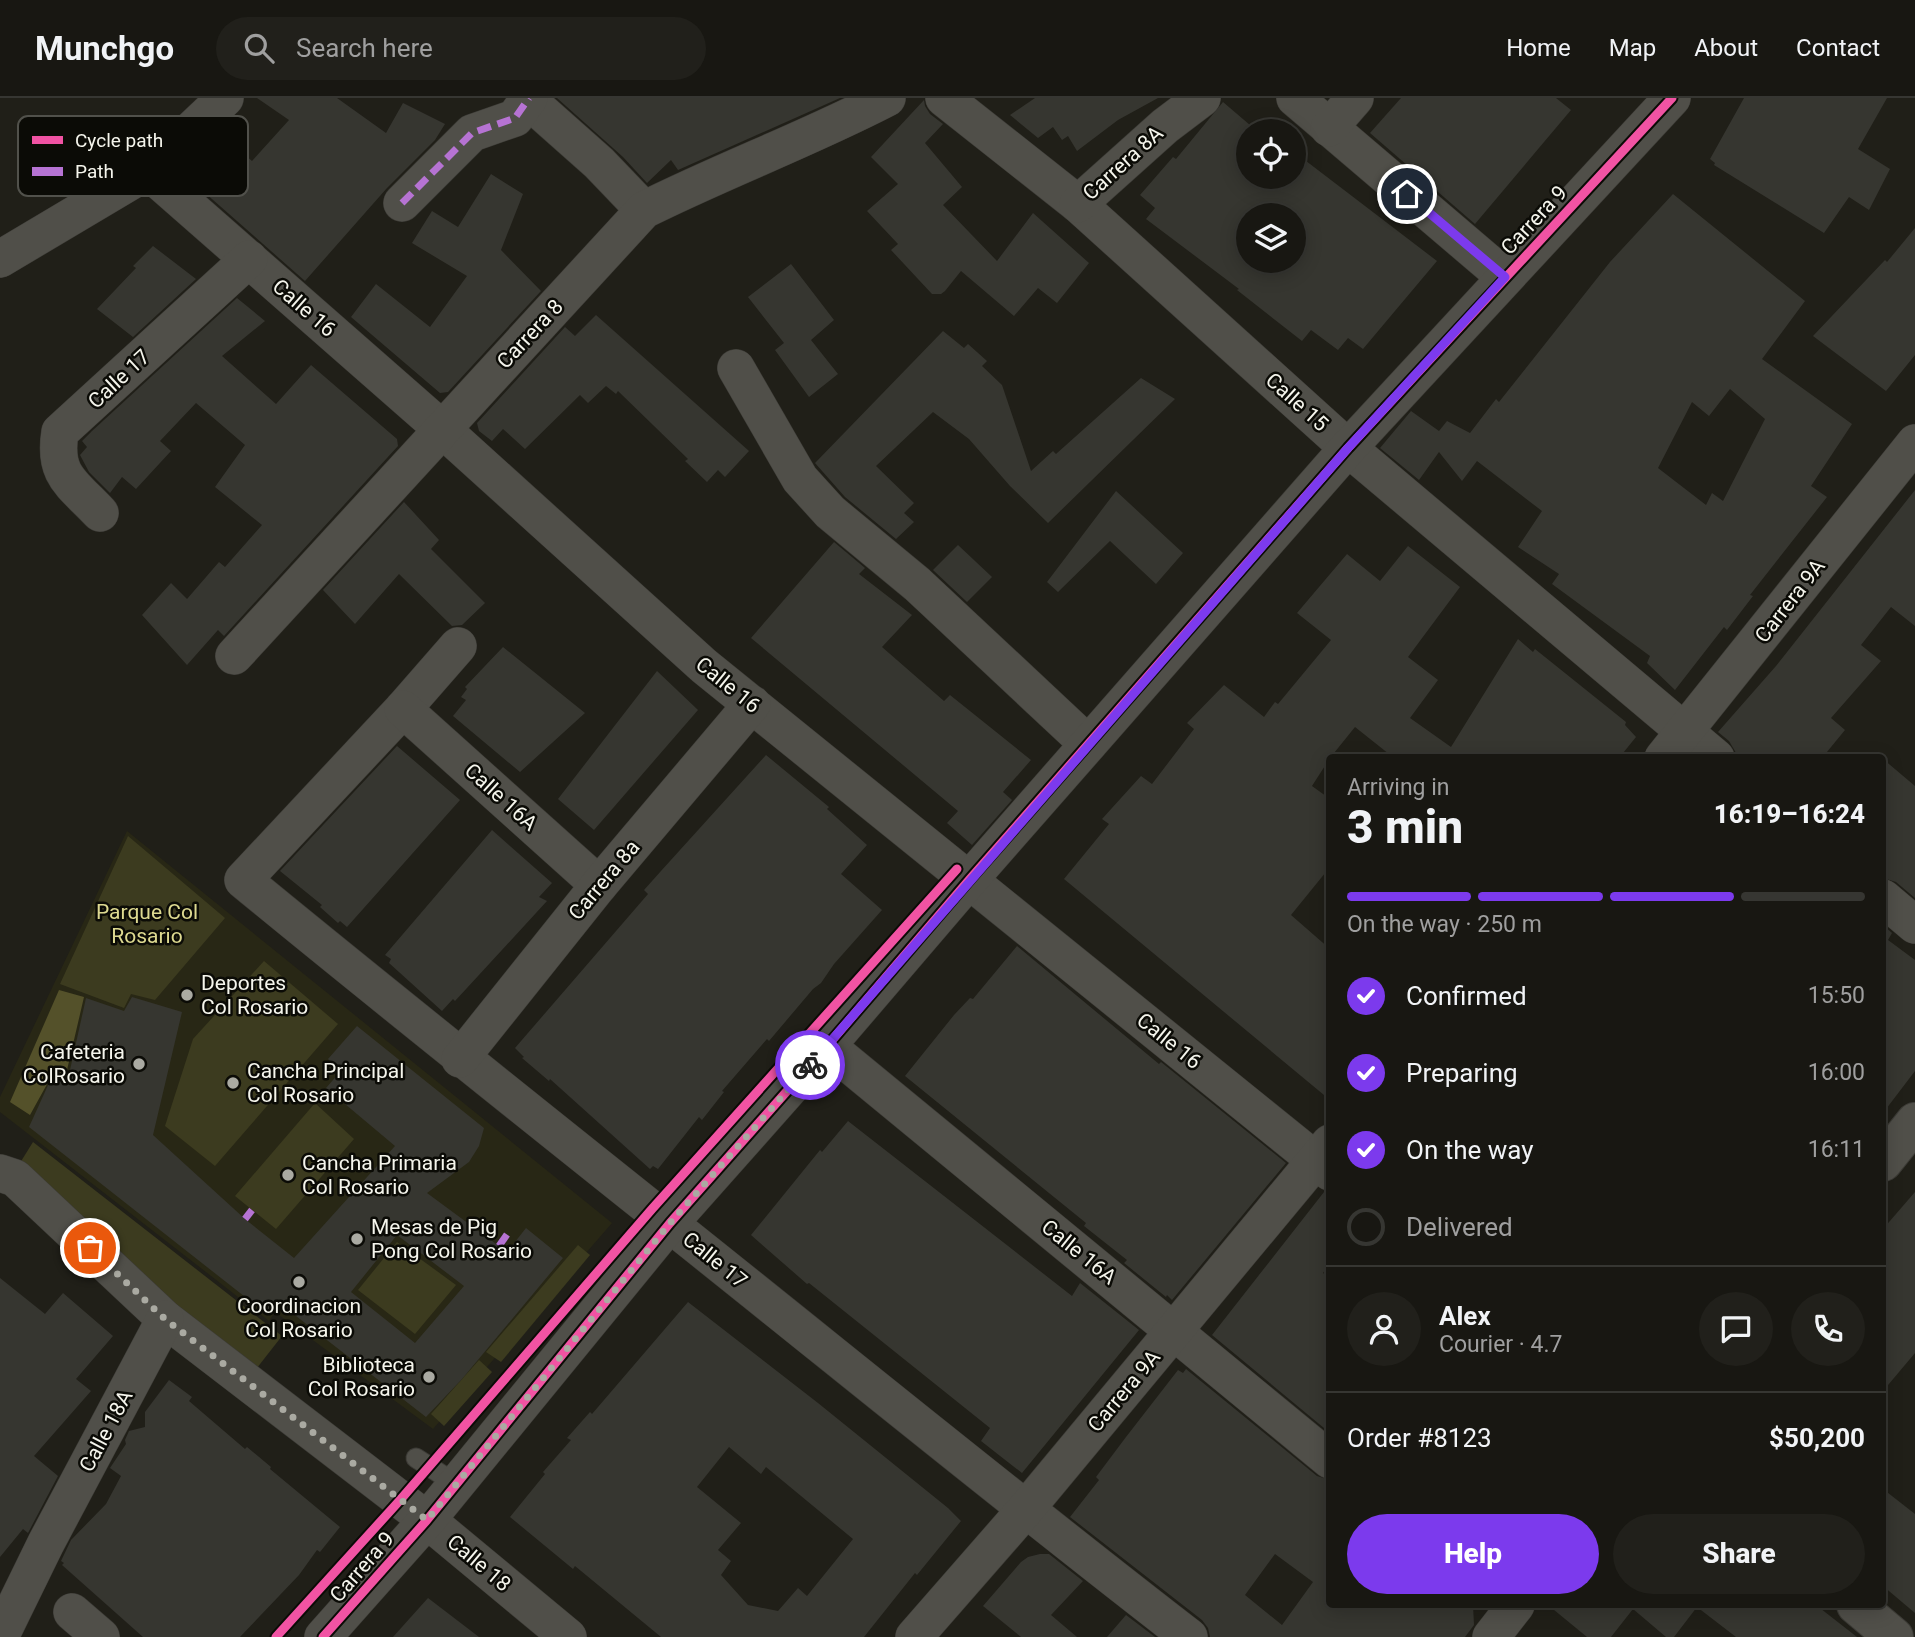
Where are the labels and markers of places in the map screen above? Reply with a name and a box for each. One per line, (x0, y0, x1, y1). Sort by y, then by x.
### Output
pin (1377, 164, 1437, 224)
place label: Deportes Col Rosario (201, 971, 308, 1019)
marker: Deportes Col Rosario (179, 987, 195, 1003)
place label: Cafeteria ColRosario (23, 1040, 125, 1088)
marker: Cafeteria ColRosario (131, 1056, 147, 1072)
place label: Cancha Principal Col Rosario (247, 1059, 404, 1107)
marker: Cancha Principal Col Rosario (225, 1075, 241, 1091)
place label: Cancha Primaria Col Rosario (302, 1151, 457, 1199)
marker: Cancha Primaria Col Rosario (280, 1167, 296, 1183)
place label: Mesas de Pig Pong Col Rosario (371, 1215, 532, 1263)
pin (60, 1218, 120, 1278)
marker: Mesas de Pig Pong Col Rosario (349, 1231, 365, 1247)
marker: Coordinacion Col Rosario (291, 1274, 307, 1290)
place label: Coordinacion Col Rosario (237, 1294, 361, 1342)
place label: Biblioteca Col Rosario (308, 1353, 415, 1401)
marker: Biblioteca Col Rosario (421, 1369, 437, 1385)

